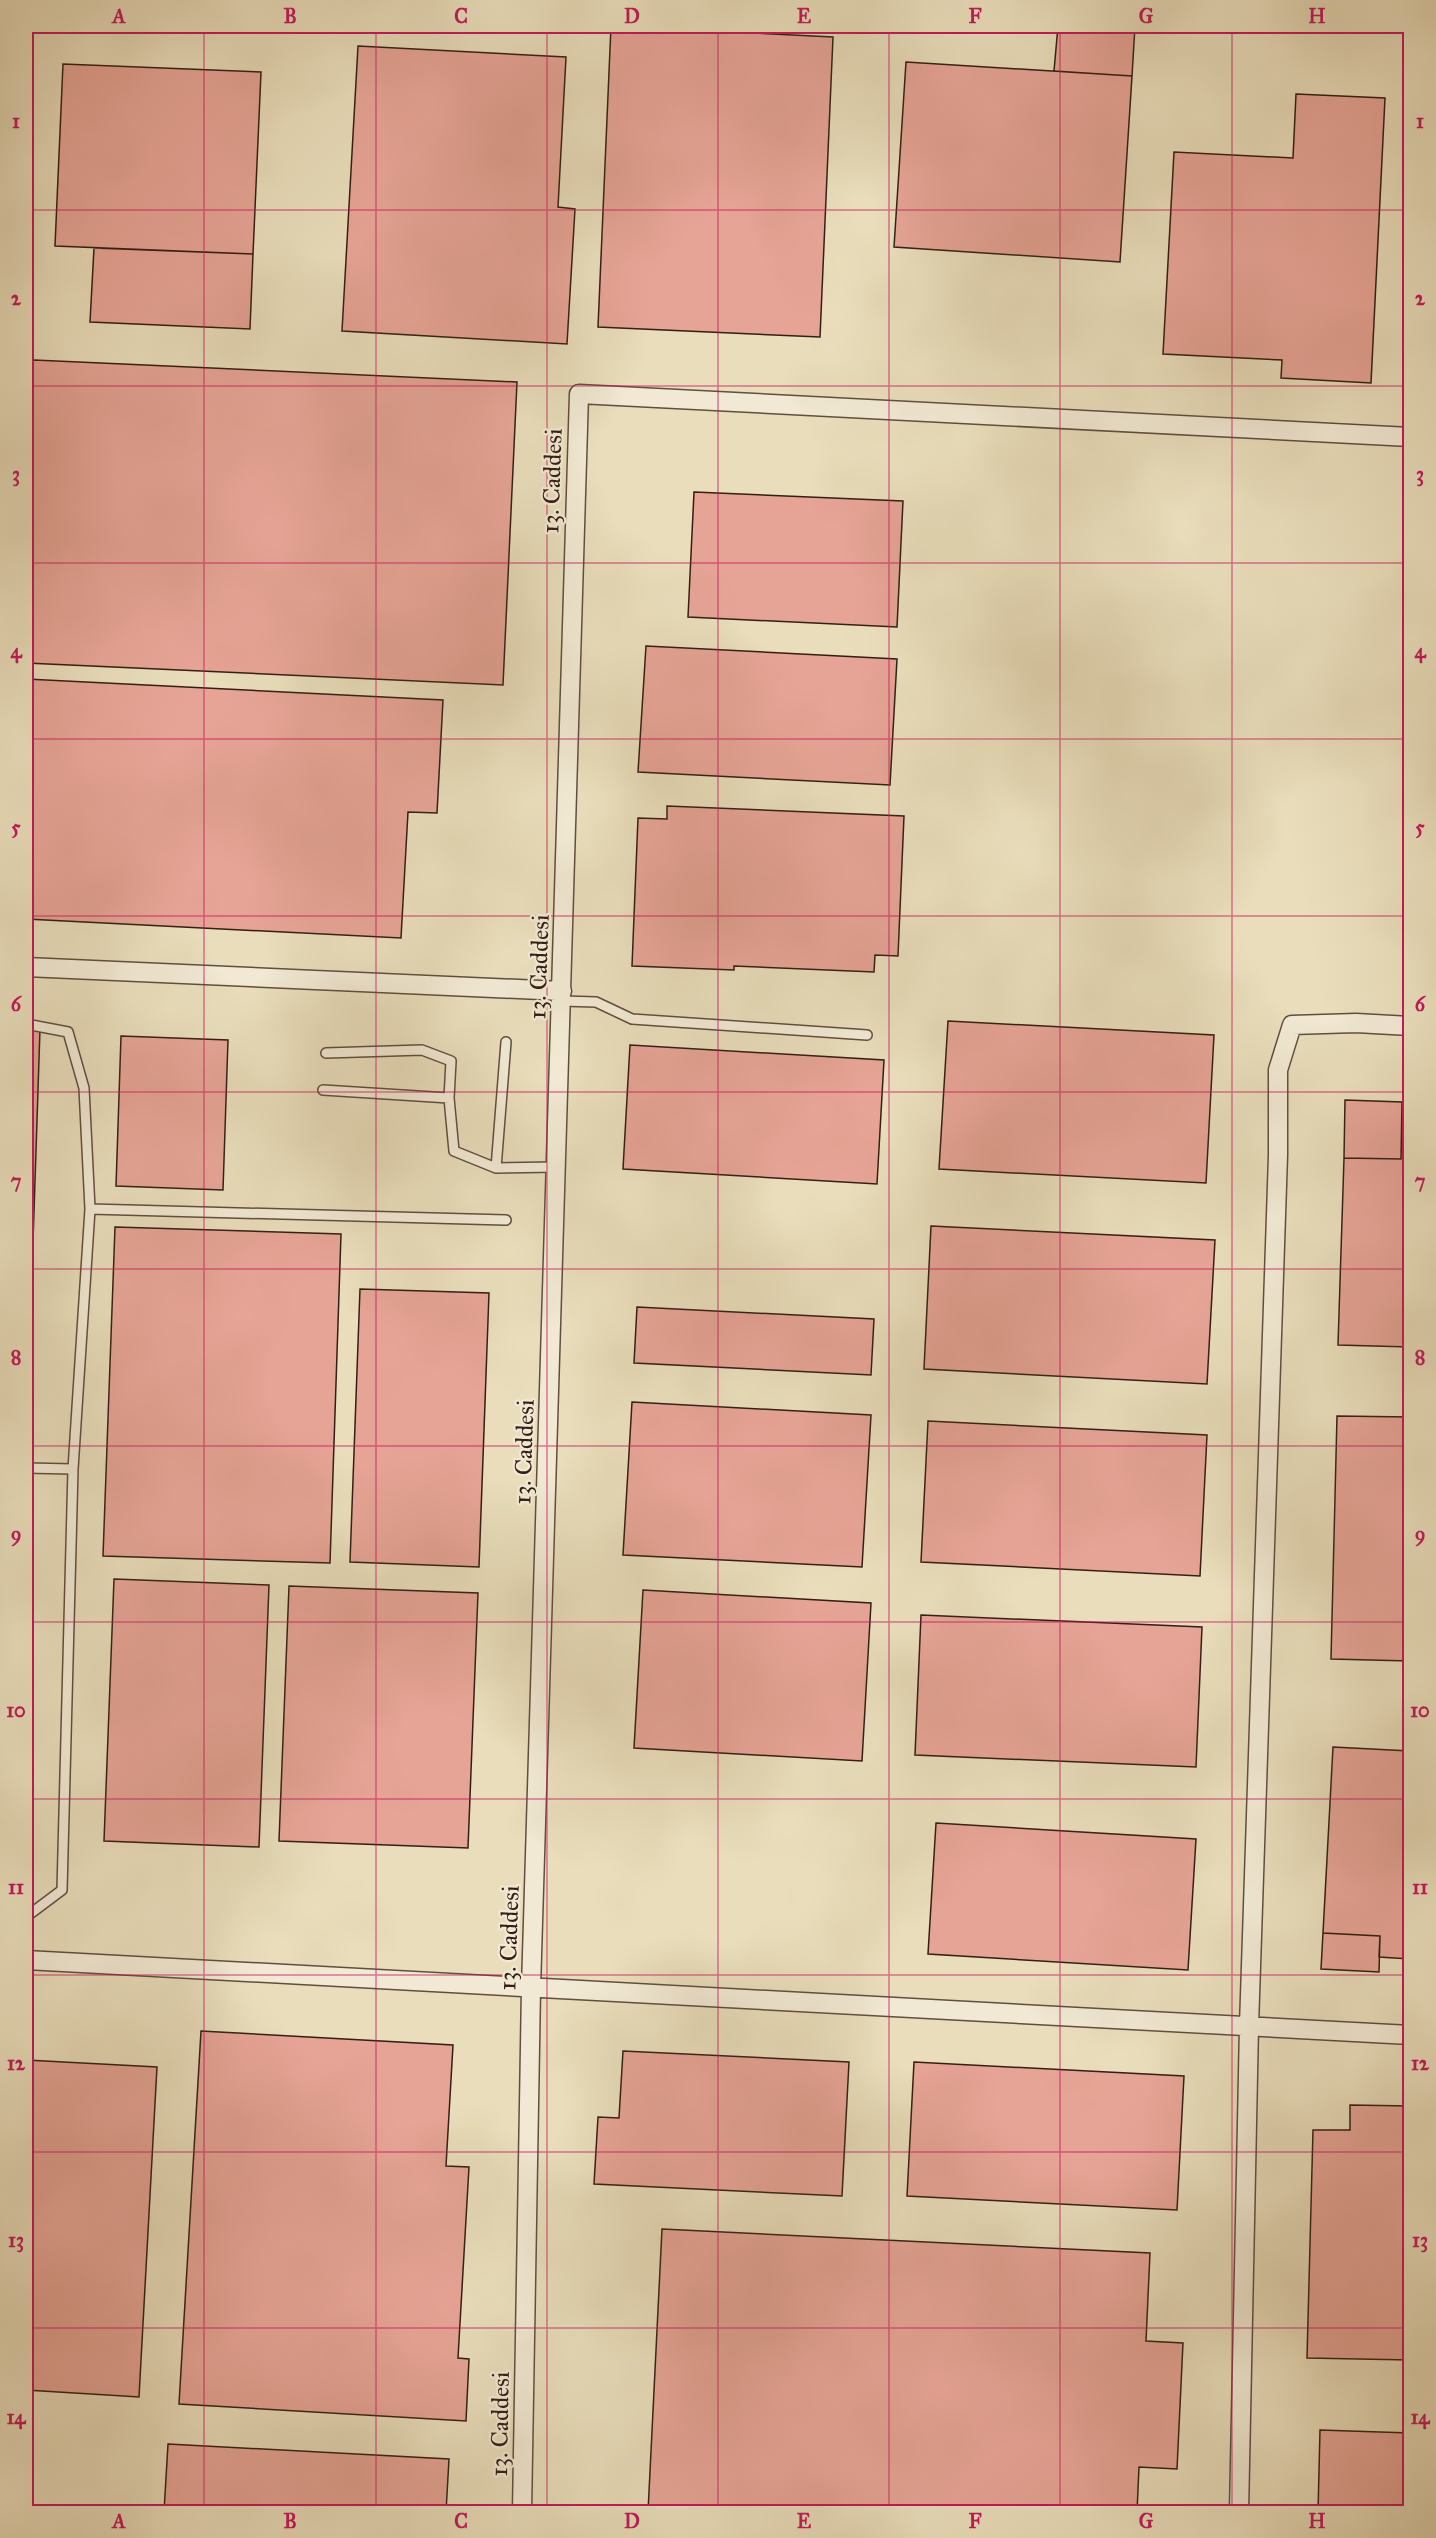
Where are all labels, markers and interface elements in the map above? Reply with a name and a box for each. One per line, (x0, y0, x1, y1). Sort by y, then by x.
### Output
text: A (110, 4, 126, 28)
text: B (283, 4, 297, 28)
text: C (454, 4, 468, 28)
text: D (624, 4, 640, 28)
text: E (797, 4, 812, 28)
text: F (968, 4, 982, 28)
text: G (1139, 4, 1154, 28)
text: H (1308, 4, 1326, 28)
text: 1 (12, 109, 20, 133)
text: 1 (1416, 109, 1424, 133)
text: 2 (11, 286, 22, 310)
text: 2 (1415, 286, 1426, 310)
street label: 13. Caddesi (535, 428, 569, 534)
text: 3 (12, 462, 20, 487)
text: 3 (1416, 462, 1424, 487)
text: 4 (10, 639, 22, 664)
text: 4 (1414, 639, 1426, 664)
text: 5 (11, 815, 21, 839)
text: 5 (1415, 815, 1425, 839)
street label: 13. Caddesi (522, 914, 556, 1020)
text: 6 (11, 992, 23, 1016)
text: 6 (1415, 992, 1427, 1016)
text: 7 (11, 1169, 22, 1193)
text: 7 (1415, 1169, 1426, 1193)
text: 8 (11, 1345, 21, 1369)
text: 8 (1415, 1345, 1425, 1369)
street label: 13. Caddesi (507, 1399, 541, 1505)
text: 9 (11, 1522, 21, 1547)
text: 9 (1415, 1522, 1425, 1547)
text: 10 (6, 1698, 26, 1722)
text: 10 (1410, 1698, 1430, 1722)
text: 11 (8, 1875, 24, 1899)
text: 11 (1412, 1875, 1428, 1899)
street label: 13. Caddesi (492, 1885, 526, 1991)
text: 12 (7, 2051, 26, 2075)
text: 12 (1411, 2051, 1430, 2075)
text: 13 (8, 2228, 24, 2253)
text: 13 (1412, 2228, 1428, 2253)
street label: 13. Caddesi (484, 2371, 516, 2477)
text: 14 (6, 2405, 26, 2430)
text: 14 (1410, 2405, 1430, 2430)
text: A (110, 2509, 126, 2533)
text: B (283, 2509, 297, 2533)
text: C (454, 2509, 468, 2533)
text: D (624, 2509, 640, 2533)
text: E (797, 2509, 812, 2533)
text: F (968, 2509, 982, 2533)
text: G (1139, 2509, 1154, 2533)
text: H (1308, 2509, 1326, 2533)

